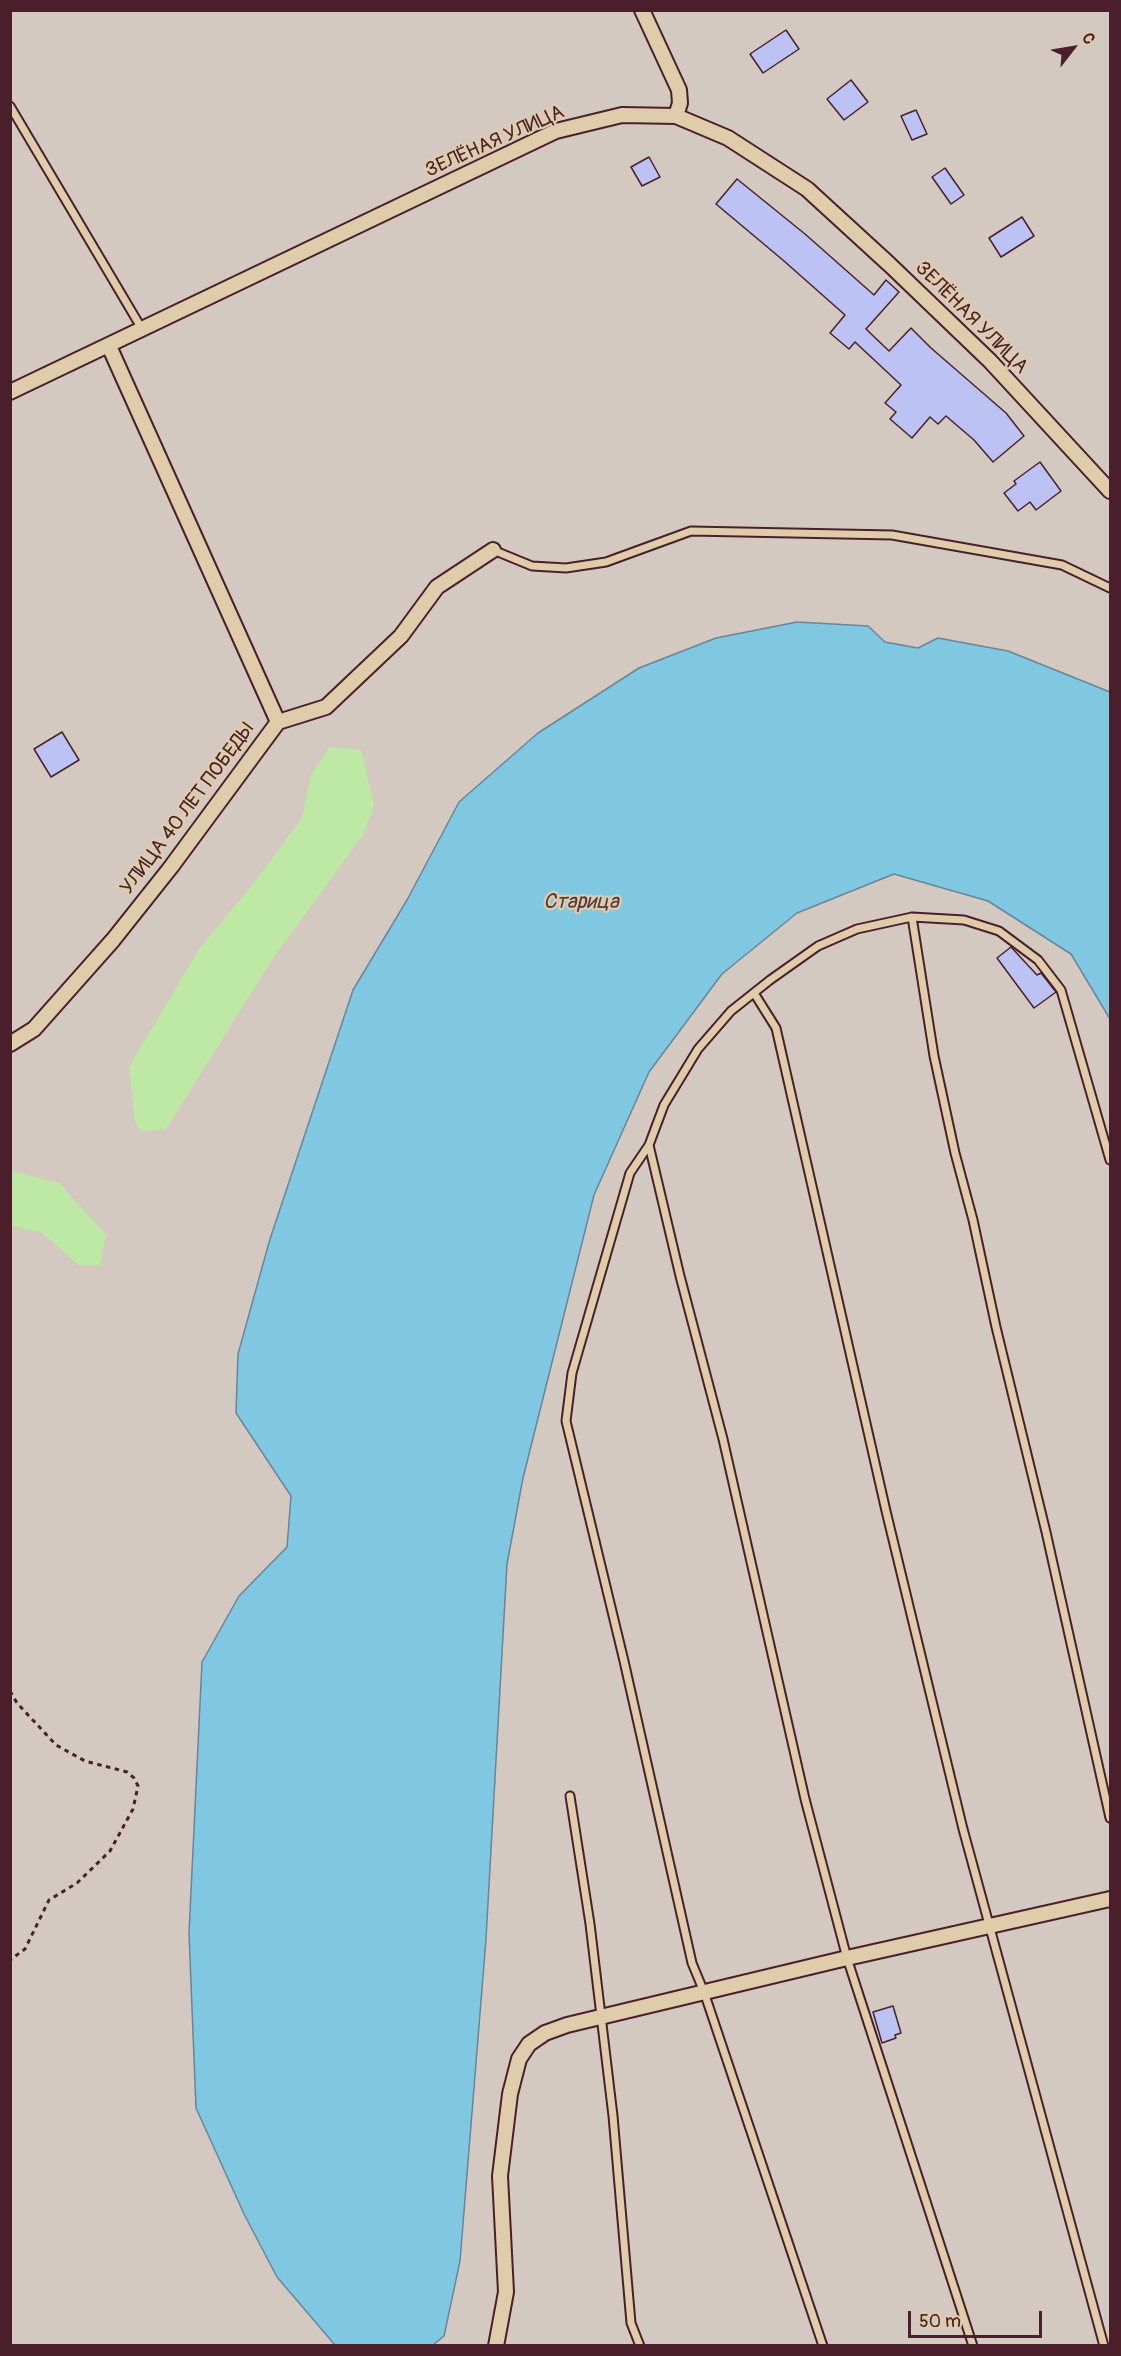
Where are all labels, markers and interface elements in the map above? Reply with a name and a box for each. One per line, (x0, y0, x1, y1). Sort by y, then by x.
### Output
north arrow (1043, 18, 1103, 78)
text: С (1077, 29, 1100, 48)
street label: ЗЕЛЁНАЯ УЛИЦА (422, 101, 568, 183)
street label: ЗЕЛЁНАЯ УЛИЦА (910, 257, 1032, 379)
street label: УЛИЦА 40 ЛЕТ ПОБЕДЫ (116, 719, 260, 899)
water label: Старица (543, 890, 619, 916)
scale bar (911, 2299, 1044, 2337)
text: 50 m (919, 2310, 961, 2333)

